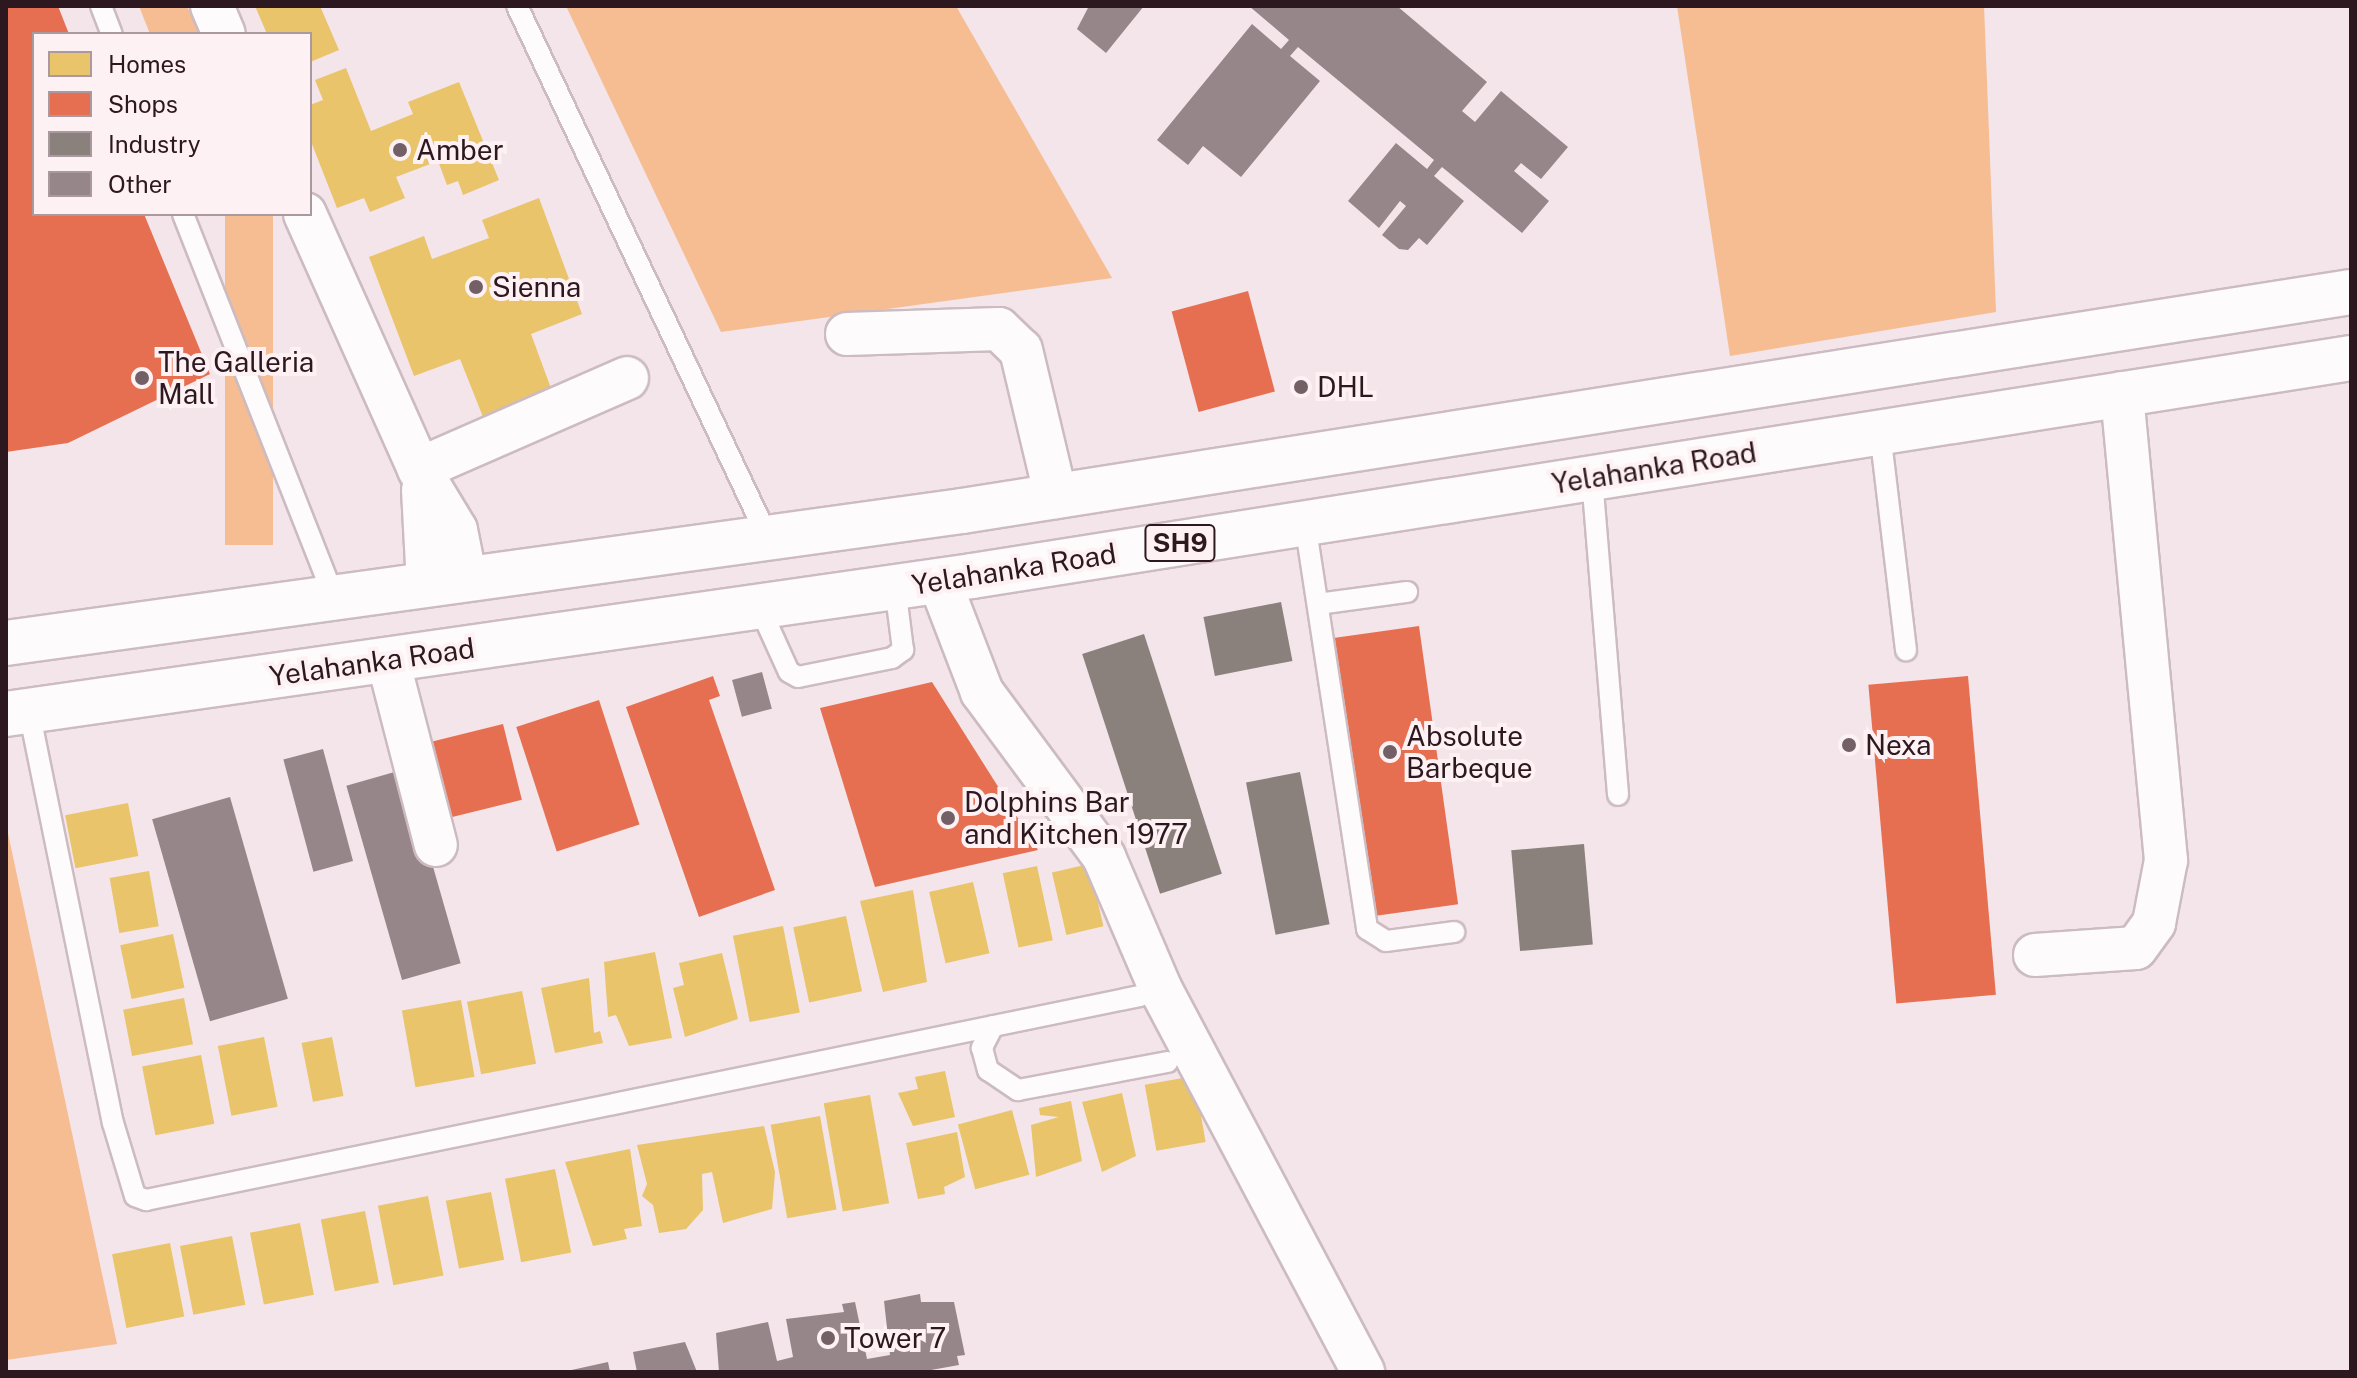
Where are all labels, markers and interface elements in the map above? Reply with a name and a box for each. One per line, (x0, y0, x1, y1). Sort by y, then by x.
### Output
legend (32, 32, 312, 216)
text: Homes (108, 50, 186, 78)
text: Shops (108, 90, 178, 118)
text: Industry (108, 130, 201, 158)
place label: Amber (416, 133, 504, 167)
marker: Amber (391, 141, 409, 159)
text: Other (108, 170, 172, 198)
place label: Sienna (492, 270, 581, 304)
marker: Sienna (467, 278, 485, 296)
place label: The Galleria Mall (158, 345, 315, 411)
marker: The Galleria Mall (133, 369, 151, 387)
place label: DHL (1317, 370, 1374, 404)
marker: DHL (1292, 378, 1310, 396)
street label: Yelahanka Road (1549, 435, 1759, 501)
road number: SH9 (1144, 521, 1216, 565)
street label: Yelahanka Road (909, 536, 1119, 602)
street label: Yelahanka Road (267, 631, 477, 693)
place label: Absolute Barbeque (1406, 719, 1533, 785)
place label: Nexa (1865, 728, 1932, 762)
marker: Nexa (1840, 736, 1858, 754)
marker: Absolute Barbeque (1381, 743, 1399, 761)
place label: Dolphins Bar and Kitchen 1977 (964, 785, 1188, 851)
marker: Dolphins Bar and Kitchen 1977 (939, 809, 957, 827)
place label: Tower 7 (844, 1321, 946, 1355)
marker: Tower 7 (819, 1329, 837, 1347)

